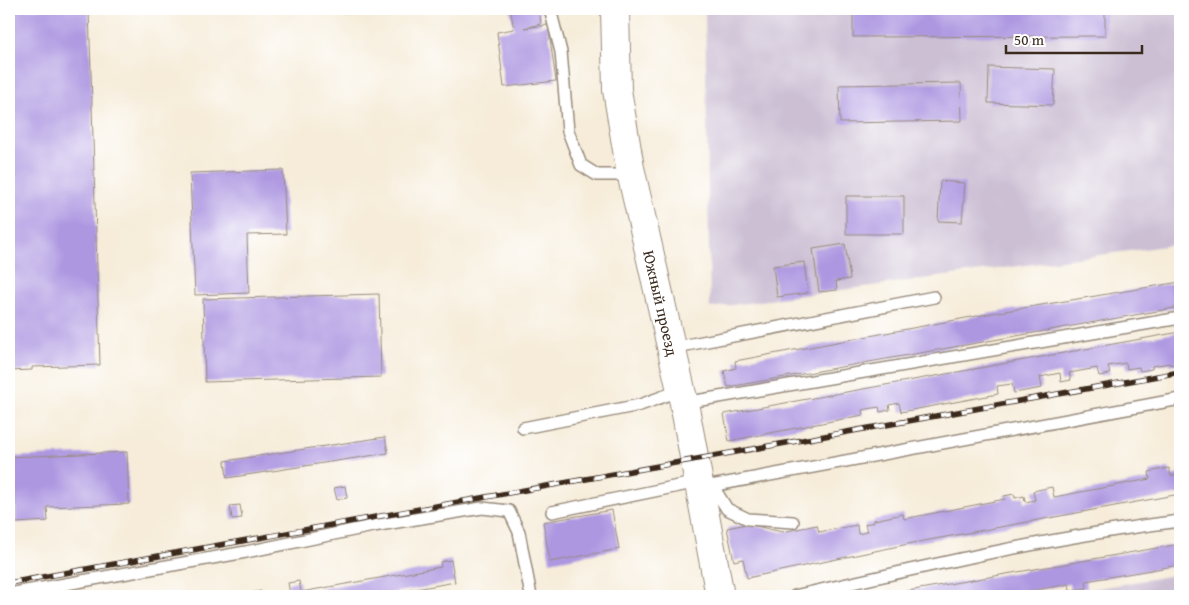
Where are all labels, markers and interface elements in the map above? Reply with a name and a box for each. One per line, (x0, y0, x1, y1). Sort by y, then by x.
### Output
scale bar (1006, 22, 1143, 54)
text: 50 m (1014, 29, 1045, 50)
street label: Южный проезд (637, 248, 685, 359)

